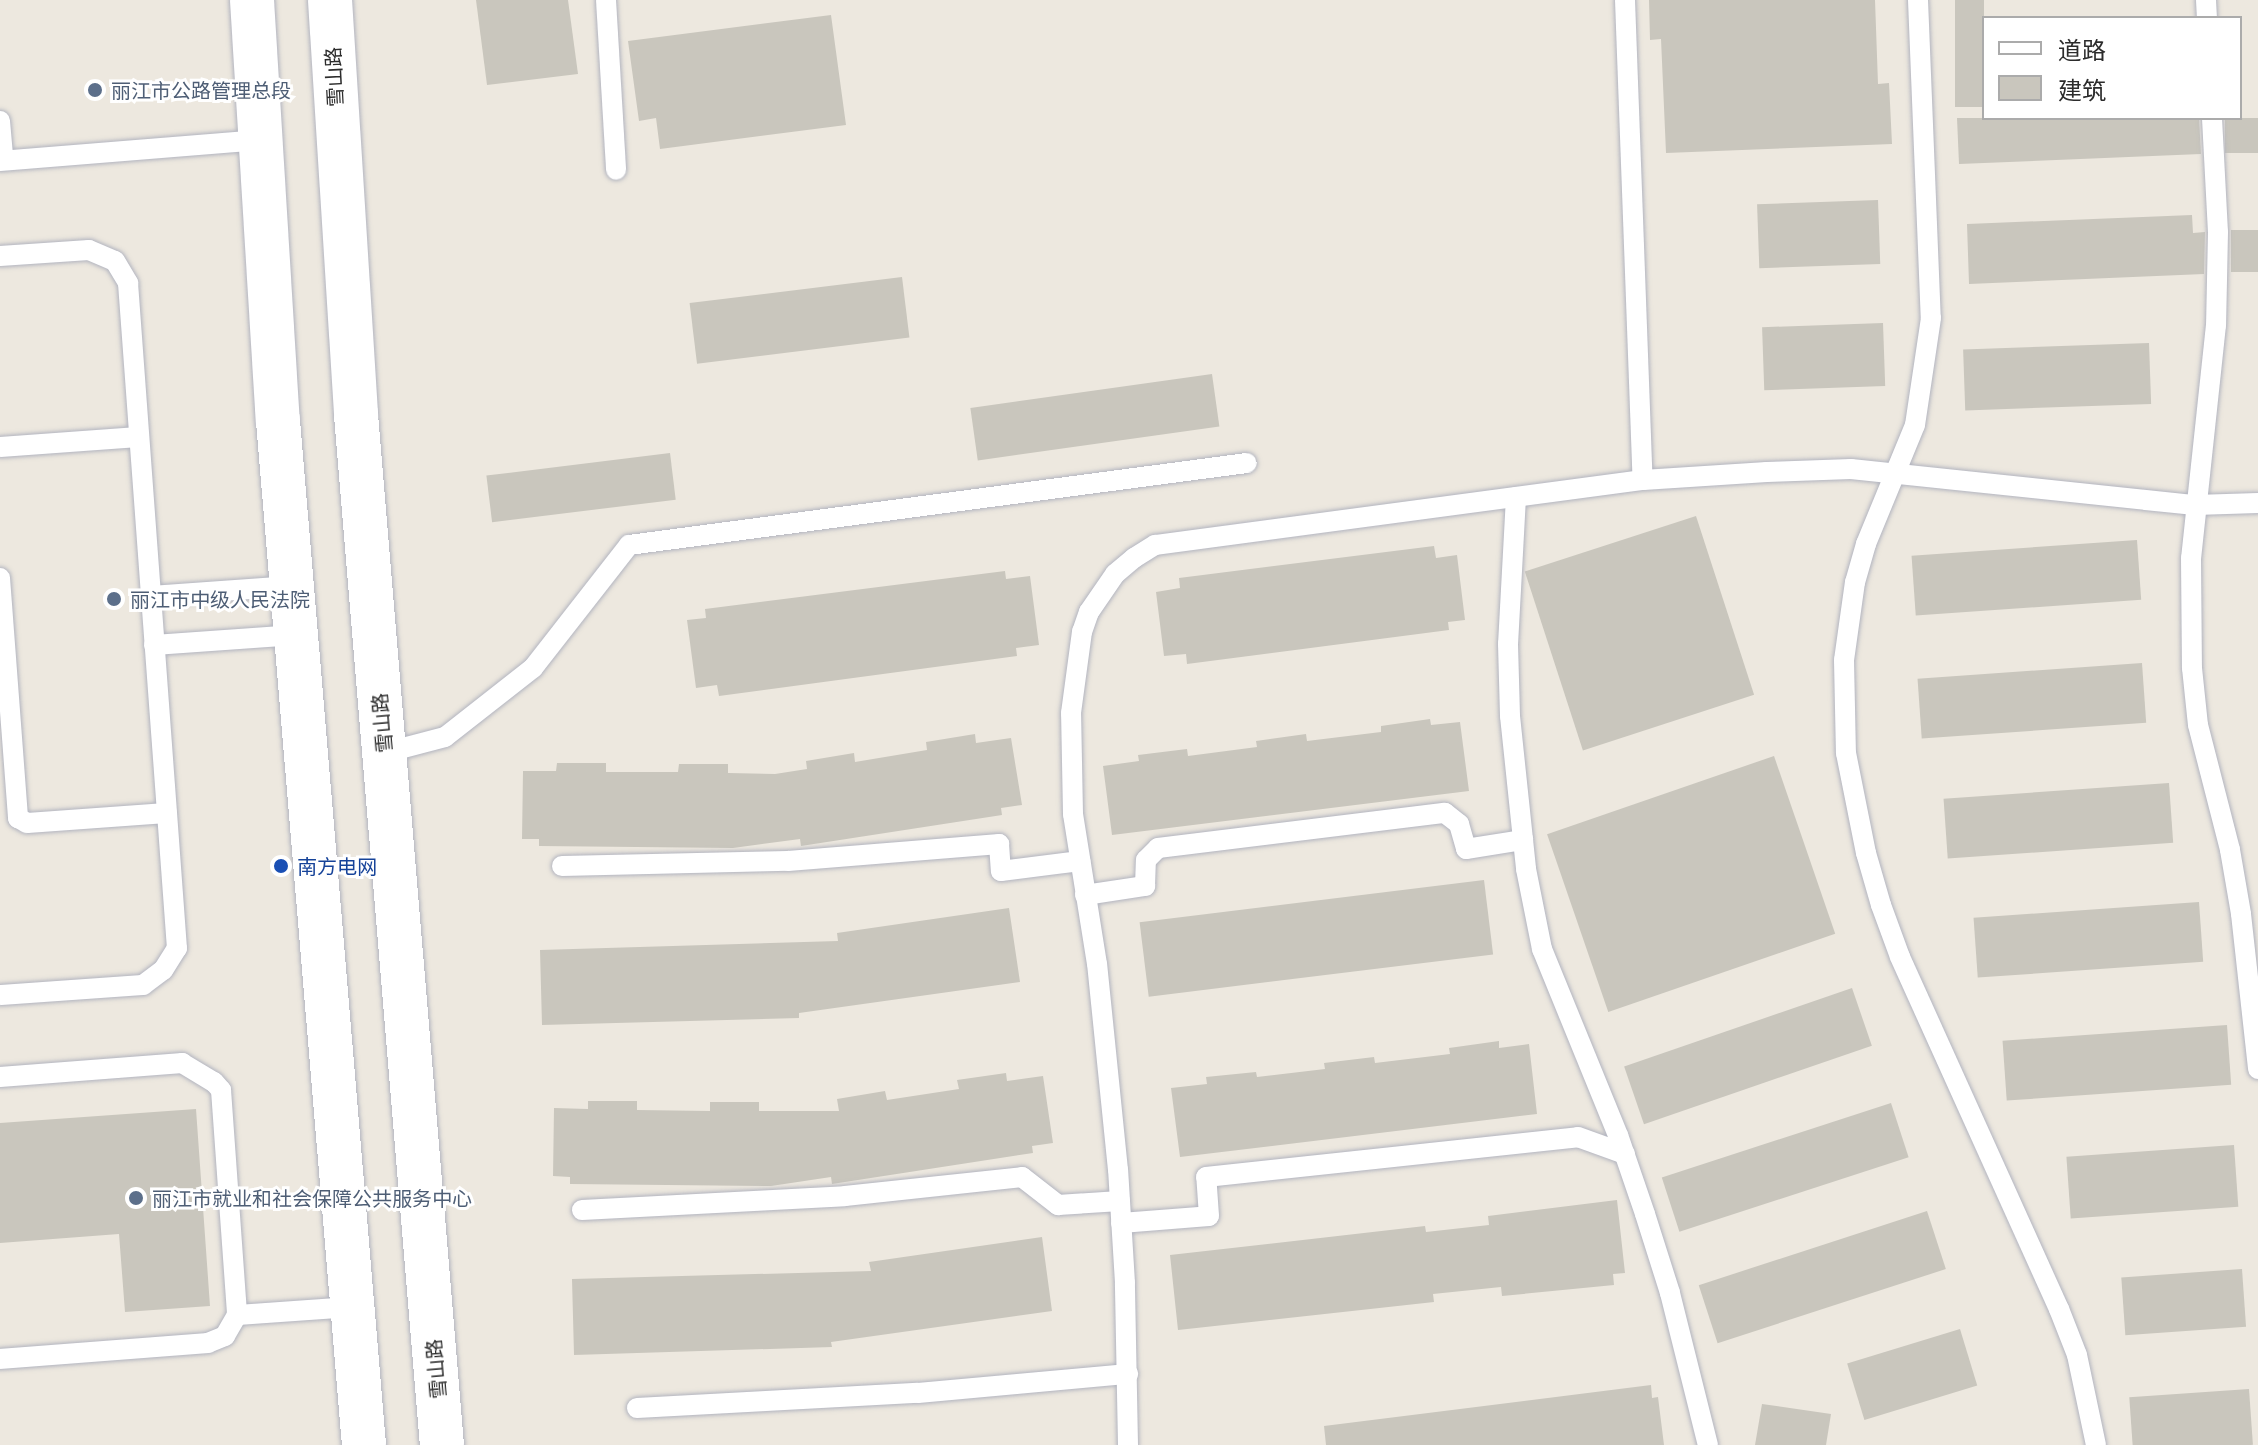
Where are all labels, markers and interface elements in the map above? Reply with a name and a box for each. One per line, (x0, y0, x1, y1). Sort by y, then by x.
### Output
legend (1982, 16, 2242, 120)
text: 道路 (2058, 35, 2106, 65)
street label: 雪山路 (320, 46, 348, 108)
text: 建筑 (2058, 75, 2106, 105)
place label: 丽江市公路管理总段 (111, 78, 291, 102)
marker: 丽江市公路管理总段 (86, 81, 104, 99)
place label: 丽江市中级人民法院 (130, 587, 310, 611)
marker: 丽江市中级人民法院 (105, 590, 123, 608)
street label: 雪山路 (367, 692, 397, 754)
place label: 南方电网 (297, 854, 377, 878)
marker: 南方电网 (272, 857, 290, 875)
place label: 丽江市就业和社会保障公共服务中心 (152, 1186, 472, 1210)
marker: 丽江市就业和社会保障公共服务中心 (127, 1189, 145, 1207)
street label: 雪山路 (421, 1338, 451, 1400)

